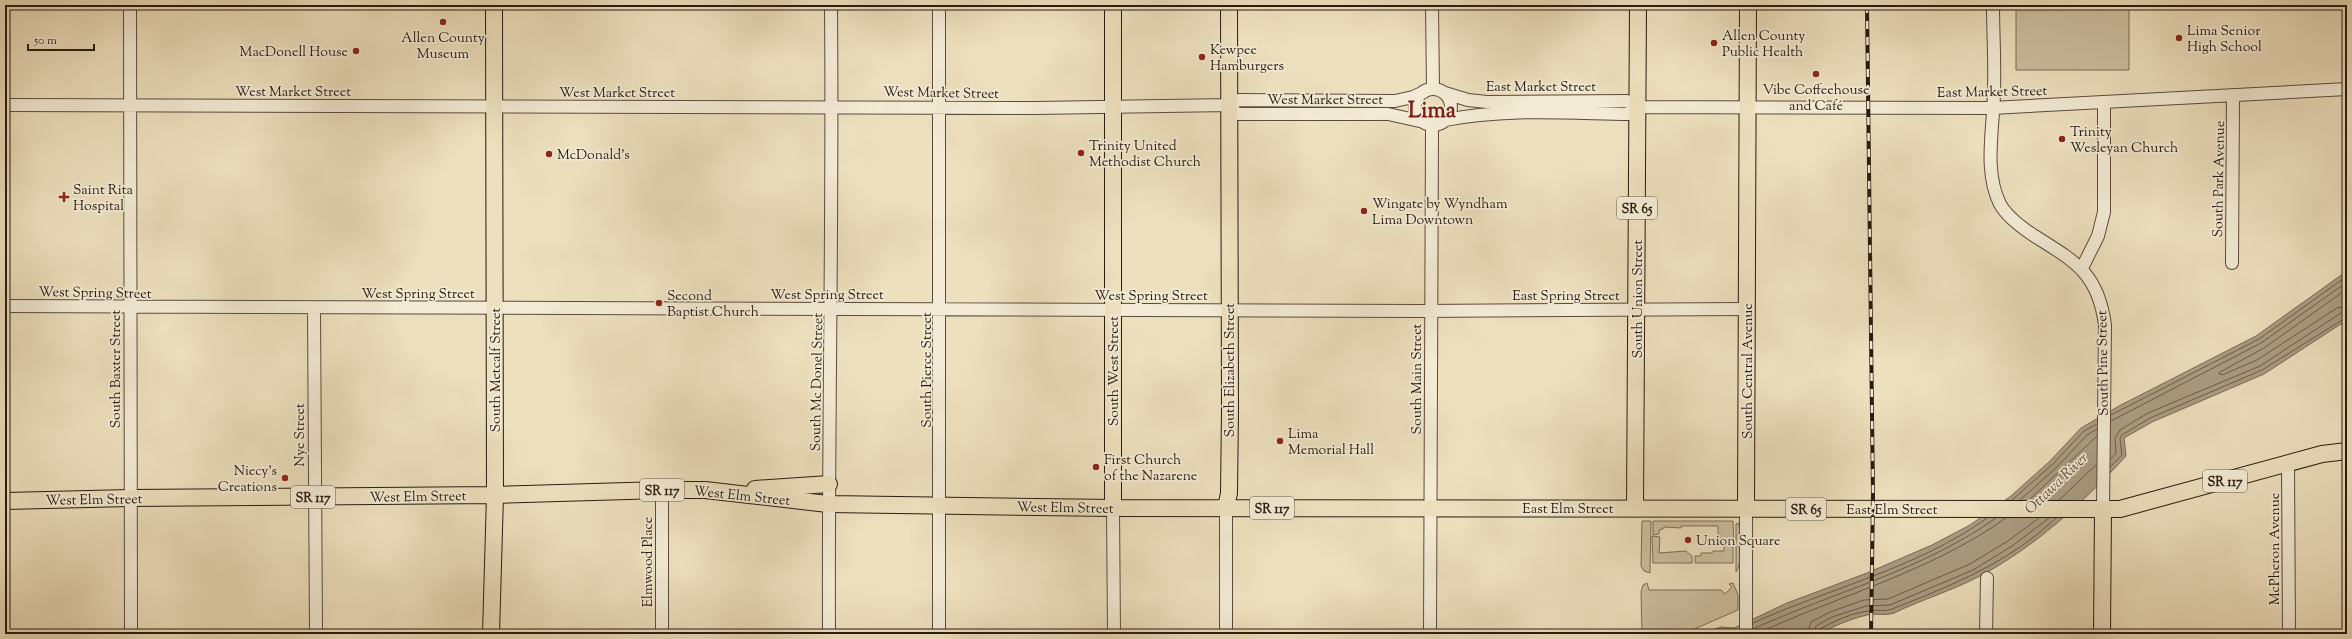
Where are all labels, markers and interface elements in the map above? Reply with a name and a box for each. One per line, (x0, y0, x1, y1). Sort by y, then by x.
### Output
marker: Allen County Museum (438, 17, 448, 27)
place label: Lima Senior High School (2187, 22, 2262, 58)
scale bar (28, 26, 94, 52)
place label: Allen County Public Health (1722, 27, 1805, 63)
place label: Allen County Museum (401, 29, 485, 65)
text: 50 m (33, 32, 57, 50)
marker: Lima Senior High School (2174, 33, 2184, 43)
marker: Allen County Public Health (1709, 38, 1719, 48)
place label: Kewpee Hamburgers (1210, 41, 1284, 77)
place label: MacDonell House (240, 43, 348, 63)
marker: MacDonell House (351, 46, 361, 56)
marker: Kewpee Hamburgers (1197, 52, 1207, 62)
marker: Vibe Coffeehouse and Café (1811, 69, 1821, 79)
street label: East Market Street (1486, 78, 1596, 98)
place label: Vibe Coffeehouse and Café (1762, 81, 1870, 117)
street label: East Market Street (1937, 82, 2048, 104)
street label: West Market Street (235, 83, 351, 103)
street label: West Market Street (883, 83, 999, 105)
street label: West Market Street (559, 84, 675, 104)
street label: West Market Street (1267, 91, 1383, 111)
district label: Lima (1408, 96, 1457, 128)
street label: South Park Avenue (2209, 121, 2231, 237)
place label: Trinity Wesleyan Church (2070, 123, 2178, 159)
marker: Trinity Wesleyan Church (2057, 134, 2067, 144)
place label: Trinity United Methodist Church (1089, 137, 1201, 173)
place label: McDonald's (557, 146, 630, 166)
marker: Trinity United Methodist Church (1076, 148, 1086, 158)
marker: McDonald's (544, 149, 554, 159)
place label: Saint Rita Hospital (73, 181, 133, 217)
marker: Saint Rita Hospital (58, 191, 70, 203)
place label: Wingate by Wyndham Lima Downtown (1372, 195, 1508, 231)
road number: SR 65 (1617, 197, 1657, 219)
marker: Wingate by Wyndham Lima Downtown (1359, 206, 1369, 216)
street label: South Union Street (1629, 239, 1649, 358)
street label: West Spring Street (38, 283, 152, 305)
street label: West Spring Street (361, 285, 475, 305)
street label: West Spring Street (770, 286, 884, 306)
place label: Second Baptist Church (667, 287, 759, 323)
street label: West Spring Street (1094, 287, 1208, 307)
street label: East Spring Street (1512, 287, 1620, 307)
marker: Second Baptist Church (654, 298, 664, 308)
street label: South Elizabeth Street (1221, 303, 1241, 437)
street label: South Central Avenue (1739, 303, 1759, 439)
street label: South Metcalf Street (487, 307, 507, 432)
street label: South Baxter Street (107, 310, 127, 428)
street label: South Pine Street (2093, 310, 2115, 416)
street label: South Mc Donel Street (807, 312, 829, 451)
street label: South Pierce Street (918, 312, 938, 428)
street label: South West Street (1105, 316, 1125, 426)
street label: South Main Street (1408, 323, 1428, 434)
street label: Nye Street (291, 403, 311, 467)
place label: Lima Memorial Hall (1288, 425, 1374, 461)
marker: Lima Memorial Hall (1275, 436, 1285, 446)
water label: Ottawa River (2021, 448, 2094, 520)
place label: First Church of the Nazarene (1104, 451, 1197, 487)
place label: Niecy's Creations (218, 462, 277, 498)
marker: First Church of the Nazarene (1091, 462, 1101, 472)
road number: SR 117 (2203, 470, 2247, 492)
marker: Niecy's Creations (280, 473, 290, 483)
road number: SR 117 (640, 479, 684, 501)
street label: West Elm Street (692, 482, 791, 512)
road number: SR 117 (291, 486, 335, 508)
street label: West Elm Street (369, 487, 467, 509)
street label: West Elm Street (45, 490, 143, 512)
street label: McPheron Avenue (2266, 493, 2286, 605)
road number: SR 117 (1250, 497, 1294, 519)
street label: West Elm Street (1016, 498, 1114, 520)
road number: SR 65 (1786, 498, 1826, 520)
street label: East Elm Street (1522, 500, 1614, 520)
street label: East Elm Street (1846, 501, 1938, 521)
street label: Elmwood Place (639, 517, 659, 607)
place label: Union Square (1696, 532, 1781, 552)
marker: Union Square (1683, 535, 1693, 545)

